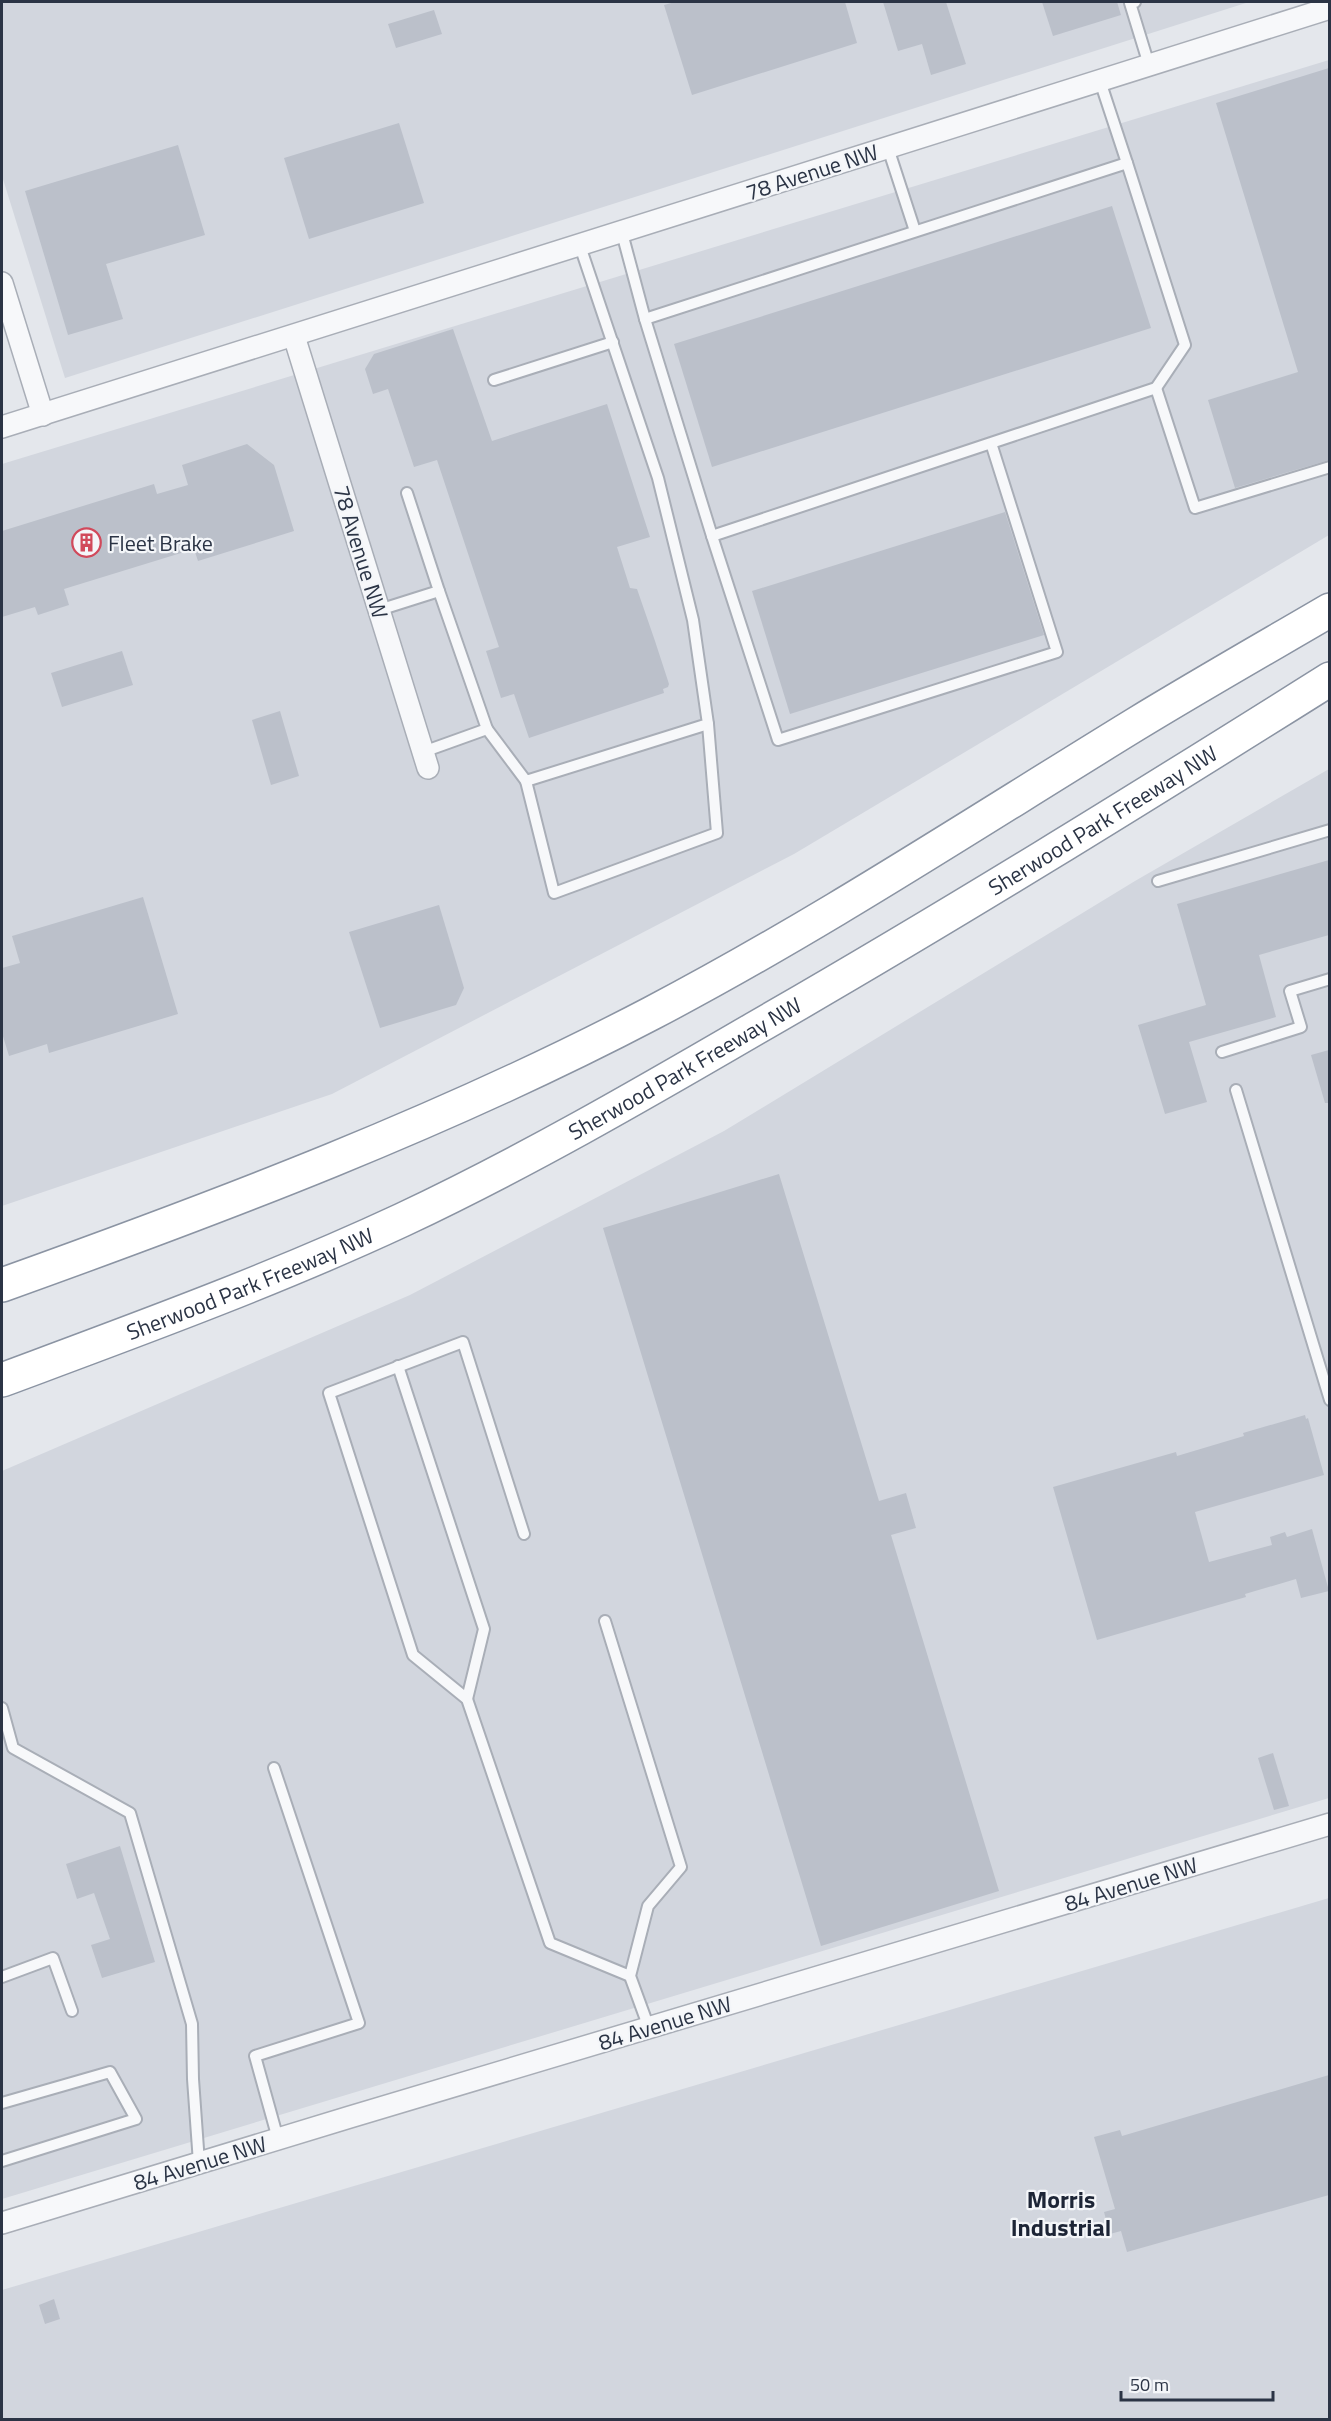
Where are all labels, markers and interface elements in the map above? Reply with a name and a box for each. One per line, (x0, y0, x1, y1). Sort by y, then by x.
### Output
street label: 78 Avenue NW (741, 135, 883, 209)
street label: 78 Avenue NW (325, 481, 397, 623)
place label: Fleet Brake (108, 526, 213, 560)
building icon: Fleet Brake (71, 527, 103, 559)
street label: Sherwood Park Freeway NW (981, 737, 1224, 904)
street label: Sherwood Park Freeway NW (562, 988, 808, 1149)
street label: Sherwood Park Freeway NW (121, 1218, 379, 1349)
street label: 84 Avenue NW (1060, 1848, 1202, 1920)
street label: 84 Avenue NW (594, 1987, 736, 2059)
street label: 84 Avenue NW (129, 2127, 271, 2199)
district label: Morris Industrial (1011, 2181, 1111, 2245)
scale bar (1121, 2364, 1272, 2402)
text: 50 m (1130, 2371, 1169, 2398)

